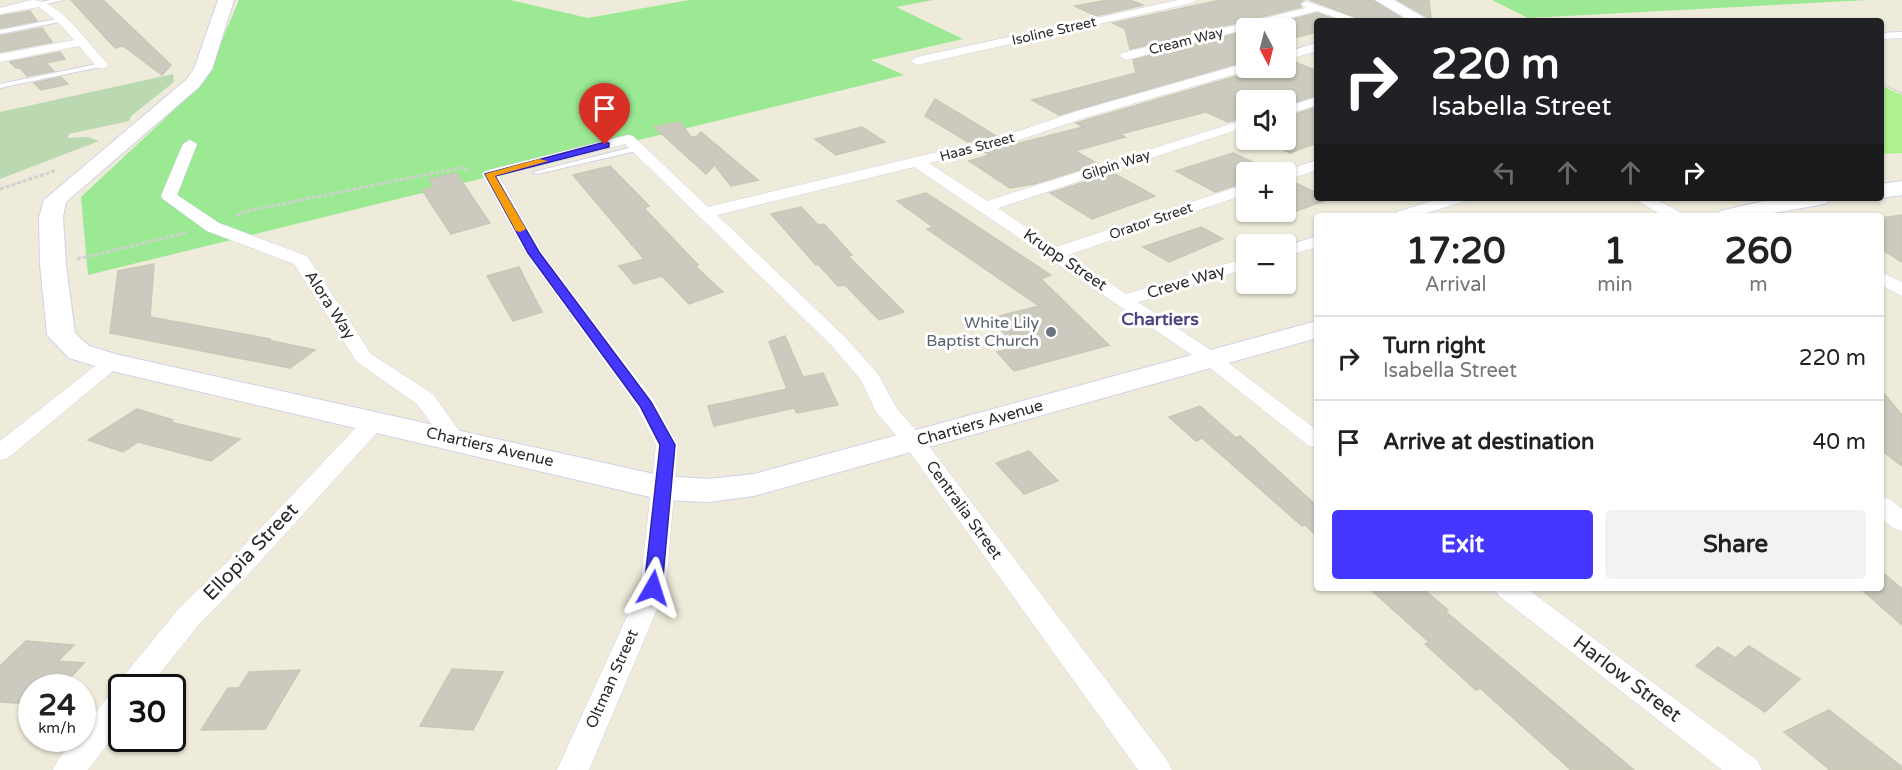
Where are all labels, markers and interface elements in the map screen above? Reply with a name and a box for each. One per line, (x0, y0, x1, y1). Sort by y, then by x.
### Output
street label: Isoline Street (1010, 13, 1099, 49)
north arrow (1236, 18, 1296, 78)
map controls (1236, 18, 1296, 294)
street label: Cream Way (1147, 23, 1225, 58)
text: 220 m (1431, 39, 1560, 90)
icon: right (1332, 42, 1410, 120)
pin (579, 83, 630, 145)
button: sound (1236, 90, 1296, 150)
text: Isabella Street (1431, 90, 1612, 123)
icon: arrive (588, 92, 621, 125)
street label: Haas Street (938, 129, 1017, 165)
street label: Gilpin Way (1080, 146, 1153, 184)
icon: left (1488, 156, 1521, 189)
icon: ahead (1551, 156, 1584, 189)
icon: ahead (1614, 156, 1647, 189)
icon: right (1677, 156, 1710, 189)
button: + (1236, 162, 1296, 222)
street label: Orator Street (1107, 199, 1196, 243)
street label: Krupp Street (1019, 225, 1111, 295)
text: 17:20 (1406, 230, 1506, 273)
text: 1 (1604, 230, 1626, 273)
text: 260 (1724, 230, 1792, 273)
button: − (1236, 234, 1296, 294)
street label: Creve Way (1145, 261, 1228, 303)
street label: Alora Way (300, 267, 360, 343)
text: Arrival (1425, 273, 1487, 297)
text: min (1597, 273, 1633, 297)
text: m (1749, 273, 1768, 297)
district label: Chartiers (1121, 308, 1199, 330)
place label: White Lily Baptist Church (926, 313, 1039, 351)
marker: White Lily Baptist Church (1044, 325, 1058, 339)
text: Turn right (1383, 333, 1485, 359)
icon: right (1332, 342, 1365, 375)
text: 220 m (1799, 345, 1866, 371)
text: Isabella Street (1383, 359, 1517, 383)
street label: Chartiers Avenue (915, 395, 1045, 451)
street label: Chartiers Avenue (424, 423, 556, 471)
icon: arrive (1332, 426, 1365, 459)
text: Arrive at destination (1383, 429, 1594, 455)
text: 40 m (1812, 429, 1866, 455)
street label: Centralia Street (921, 457, 1007, 563)
street label: Ellopia Street (199, 498, 304, 606)
button: Exit (1332, 510, 1593, 579)
button: Share (1605, 510, 1866, 579)
position arrow (621, 556, 685, 620)
street label: Oltman Street (581, 626, 643, 732)
street label: Harlow Street (1568, 631, 1686, 728)
speed limit sign: 30 (108, 674, 186, 752)
text: 24 (38, 687, 76, 724)
text: km/h (38, 719, 76, 737)

